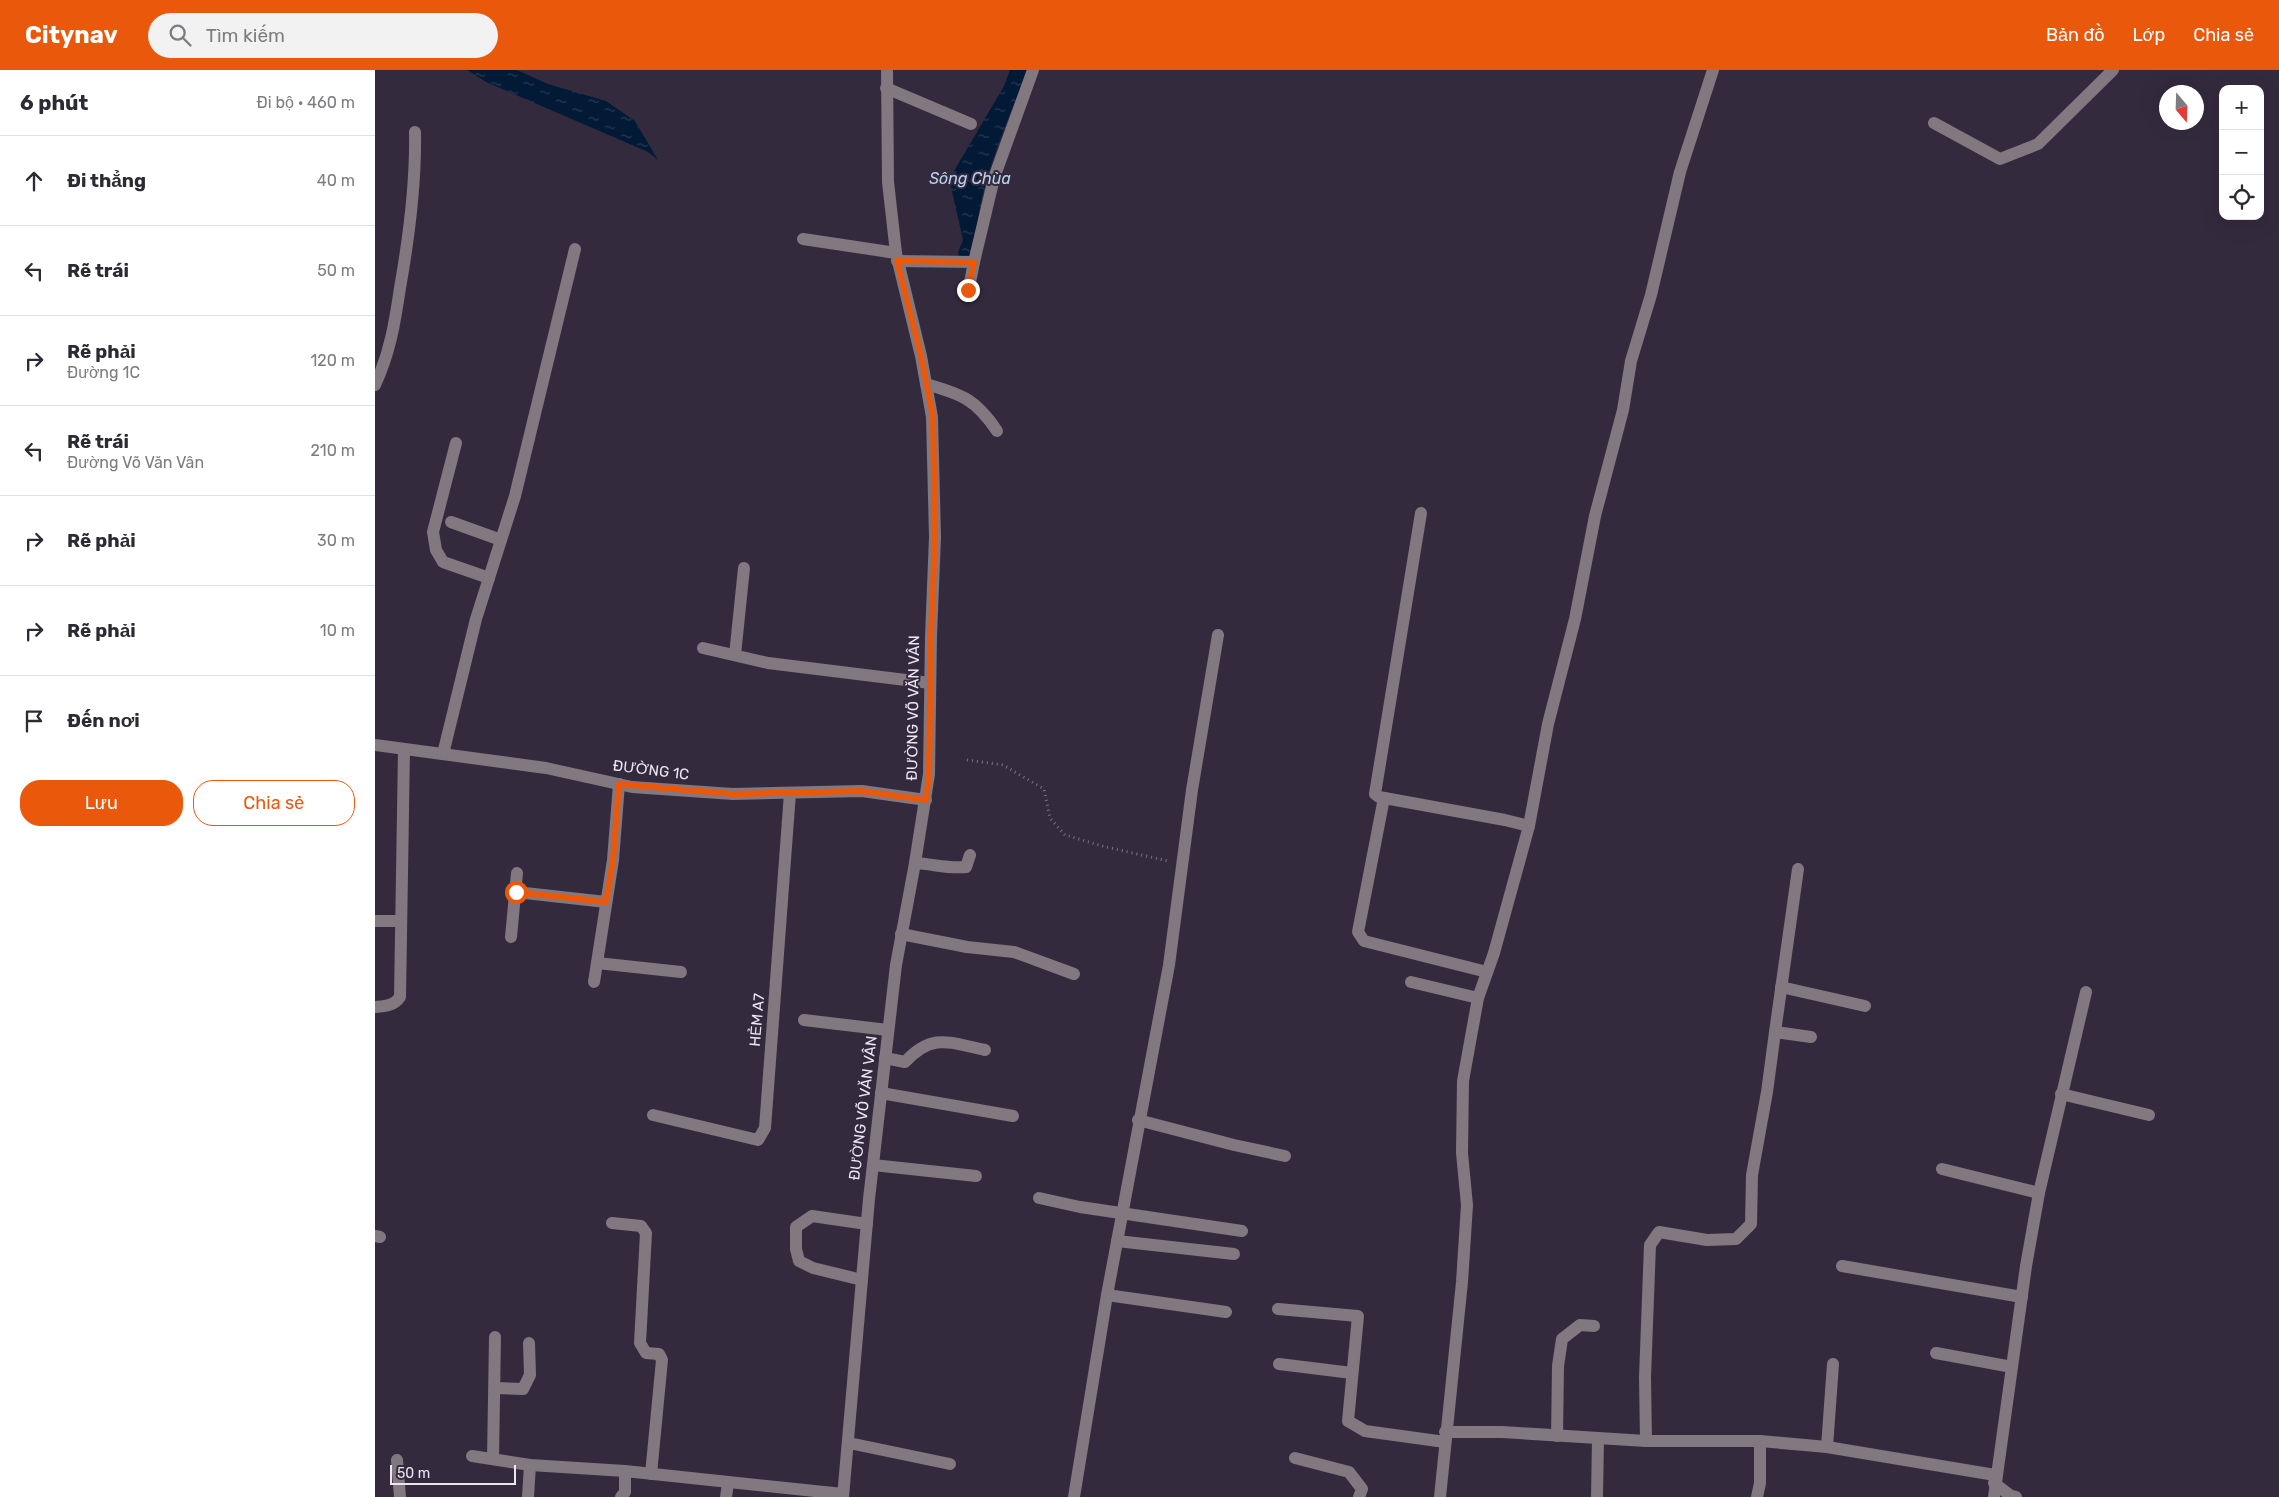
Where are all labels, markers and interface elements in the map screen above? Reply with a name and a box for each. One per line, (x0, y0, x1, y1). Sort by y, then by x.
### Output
search box (148, 13, 498, 58)
text: Citynav (25, 21, 118, 49)
icon: search (166, 21, 194, 49)
text: Tìm kiếm (206, 24, 285, 47)
text: Bản đồ (2046, 24, 2104, 46)
text: Lớp (2132, 24, 2165, 46)
text: Chia sẻ (2193, 24, 2254, 46)
north arrow (2159, 85, 2204, 130)
map controls (2219, 85, 2264, 220)
button: + (2219, 85, 2264, 130)
text: 6 phút (20, 90, 88, 115)
text: Đi bộ · 460 m (257, 93, 355, 112)
button: − (2219, 130, 2264, 175)
icon: ahead (20, 167, 48, 195)
text: Đi thẳng (67, 169, 146, 192)
water label: Sông Chùa (929, 169, 1011, 188)
text: 40 m (317, 171, 355, 190)
button: locate (2219, 175, 2264, 220)
icon: left (20, 257, 48, 285)
text: Rẽ trái (67, 259, 129, 282)
text: 50 m (317, 261, 355, 280)
route end (957, 279, 980, 302)
text: Rẽ phải (67, 340, 136, 363)
icon: right (20, 347, 48, 375)
text: 120 m (310, 351, 355, 370)
text: Đường 1C (67, 363, 140, 382)
text: Rẽ trái (67, 430, 129, 453)
icon: left (20, 437, 48, 465)
text: 210 m (310, 441, 355, 460)
text: Đường Võ Văn Vân (67, 453, 204, 472)
icon: right (20, 527, 48, 555)
text: Rẽ phải (67, 529, 136, 552)
text: 30 m (317, 531, 355, 550)
icon: right (20, 617, 48, 645)
text: Rẽ phải (67, 619, 136, 642)
text: 10 m (320, 621, 355, 640)
street label: ĐƯỜNG VÕ VĂN VÂN (903, 635, 923, 781)
icon: arrive (20, 707, 48, 735)
text: Đến nơi (67, 709, 140, 732)
street label: ĐƯỜNG 1C (612, 756, 690, 784)
button: Lưu (20, 780, 183, 826)
button: Chia sẻ (193, 780, 355, 826)
route start (505, 881, 528, 904)
street label: HẺM A7 (746, 992, 768, 1047)
street label: ĐƯỜNG VÕ VĂN VÂN (845, 1035, 881, 1181)
scale bar (390, 1462, 516, 1485)
text: 50 m (397, 1465, 430, 1482)

